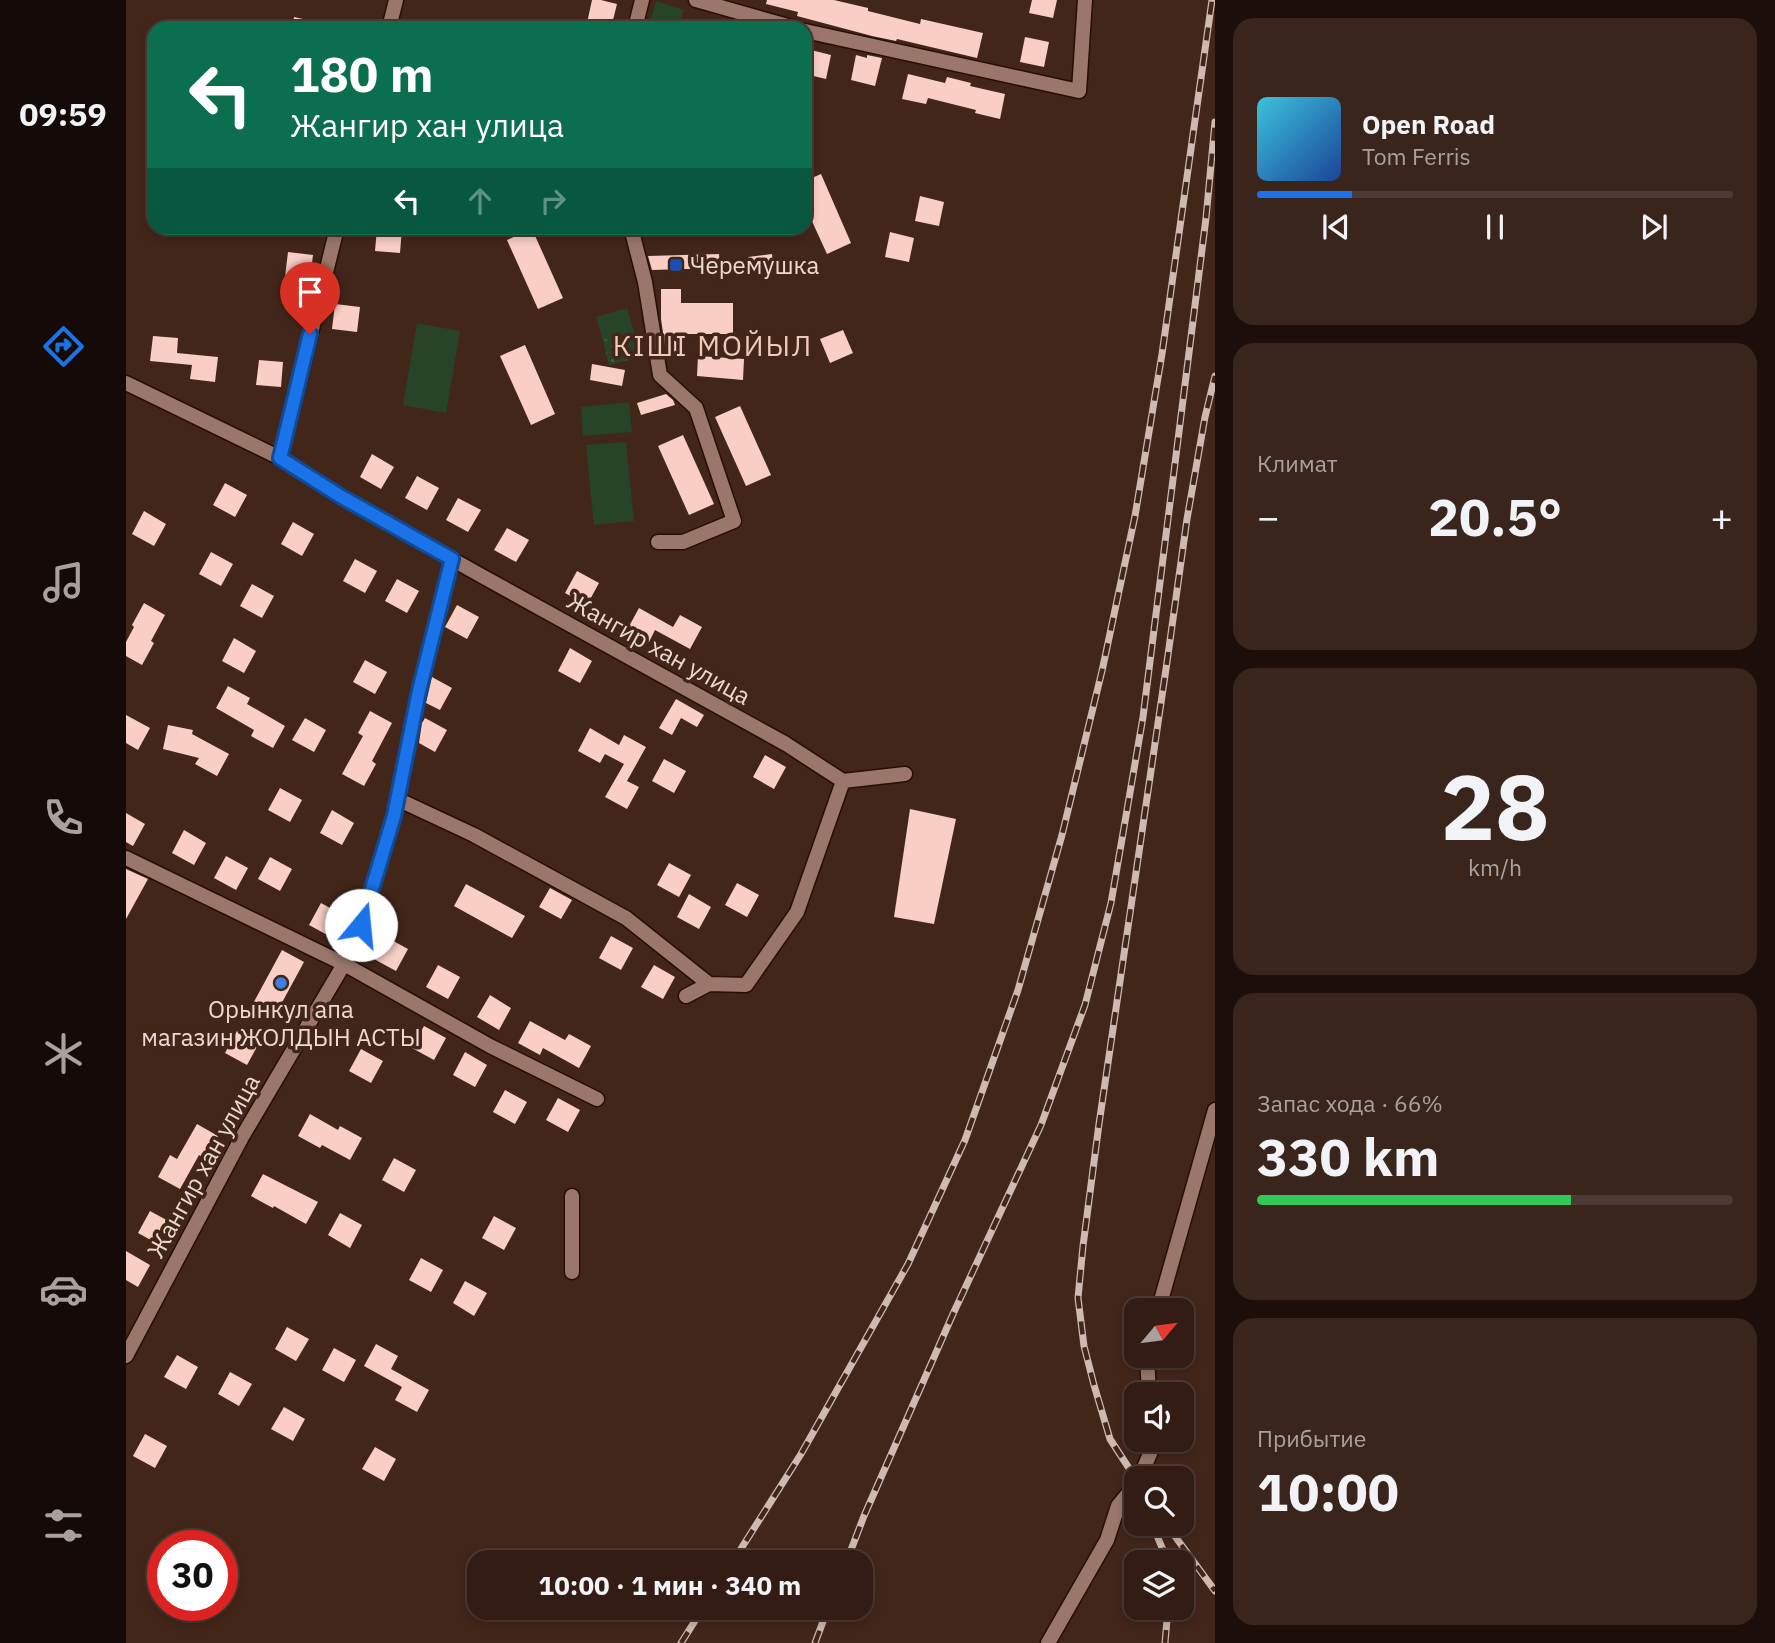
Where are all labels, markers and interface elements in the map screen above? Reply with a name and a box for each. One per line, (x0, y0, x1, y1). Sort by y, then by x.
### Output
text: 180 m (290, 42, 434, 105)
icon: left (175, 49, 266, 140)
text: 09:59 (19, 93, 107, 135)
text: Жангир хан улица (290, 104, 564, 146)
text: Open Road (1362, 107, 1495, 141)
text: Tom Ferris (1362, 141, 1471, 171)
icon: left (388, 182, 426, 220)
icon: ahead (461, 182, 499, 220)
icon: right (534, 182, 572, 220)
icon: previous (1317, 208, 1355, 246)
icon: pause (1476, 208, 1514, 246)
icon: next (1635, 208, 1673, 246)
place label: Черемушка (690, 249, 820, 281)
marker: Черемушка (668, 257, 684, 273)
pin (280, 262, 340, 334)
icon: arrive (291, 273, 329, 311)
icon: directions (39, 322, 88, 371)
district label: КІШІ МОЙЫЛ (613, 327, 813, 364)
text: Климат (1257, 448, 1338, 478)
text: 20.5° (1428, 483, 1562, 550)
text: − (1257, 492, 1280, 541)
text: + (1710, 492, 1733, 541)
icon: music (39, 558, 88, 607)
street label: Жангир хан улица (561, 584, 757, 712)
text: 28 (1440, 747, 1550, 865)
icon: phone (39, 793, 88, 842)
text: km/h (1468, 852, 1522, 882)
position arrow (324, 888, 398, 962)
marker: Орынкул апа магазин ЖОЛДЫН АСТЫ (273, 975, 289, 991)
place label: Орынкул апа магазин ЖОЛДЫН АСТЫ (141, 993, 421, 1053)
icon: climate (39, 1029, 88, 1078)
street label: Жангир хан улица (139, 1068, 267, 1264)
text: Запас хода · 66% (1257, 1088, 1443, 1118)
text: 330 km (1257, 1123, 1439, 1190)
icon: car (39, 1265, 88, 1314)
north arrow (1124, 1298, 1194, 1368)
map controls (1124, 1298, 1194, 1620)
button: sound (1124, 1382, 1194, 1452)
text: Прибытие (1257, 1423, 1366, 1453)
text: 10:00 (1257, 1458, 1399, 1525)
button: search (1124, 1466, 1194, 1536)
icon: filters (39, 1501, 88, 1550)
speed limit sign: 30 (147, 1530, 238, 1621)
button: layers (1124, 1550, 1194, 1620)
text: 10:00 · 1 мин · 340 m (539, 1568, 801, 1602)

